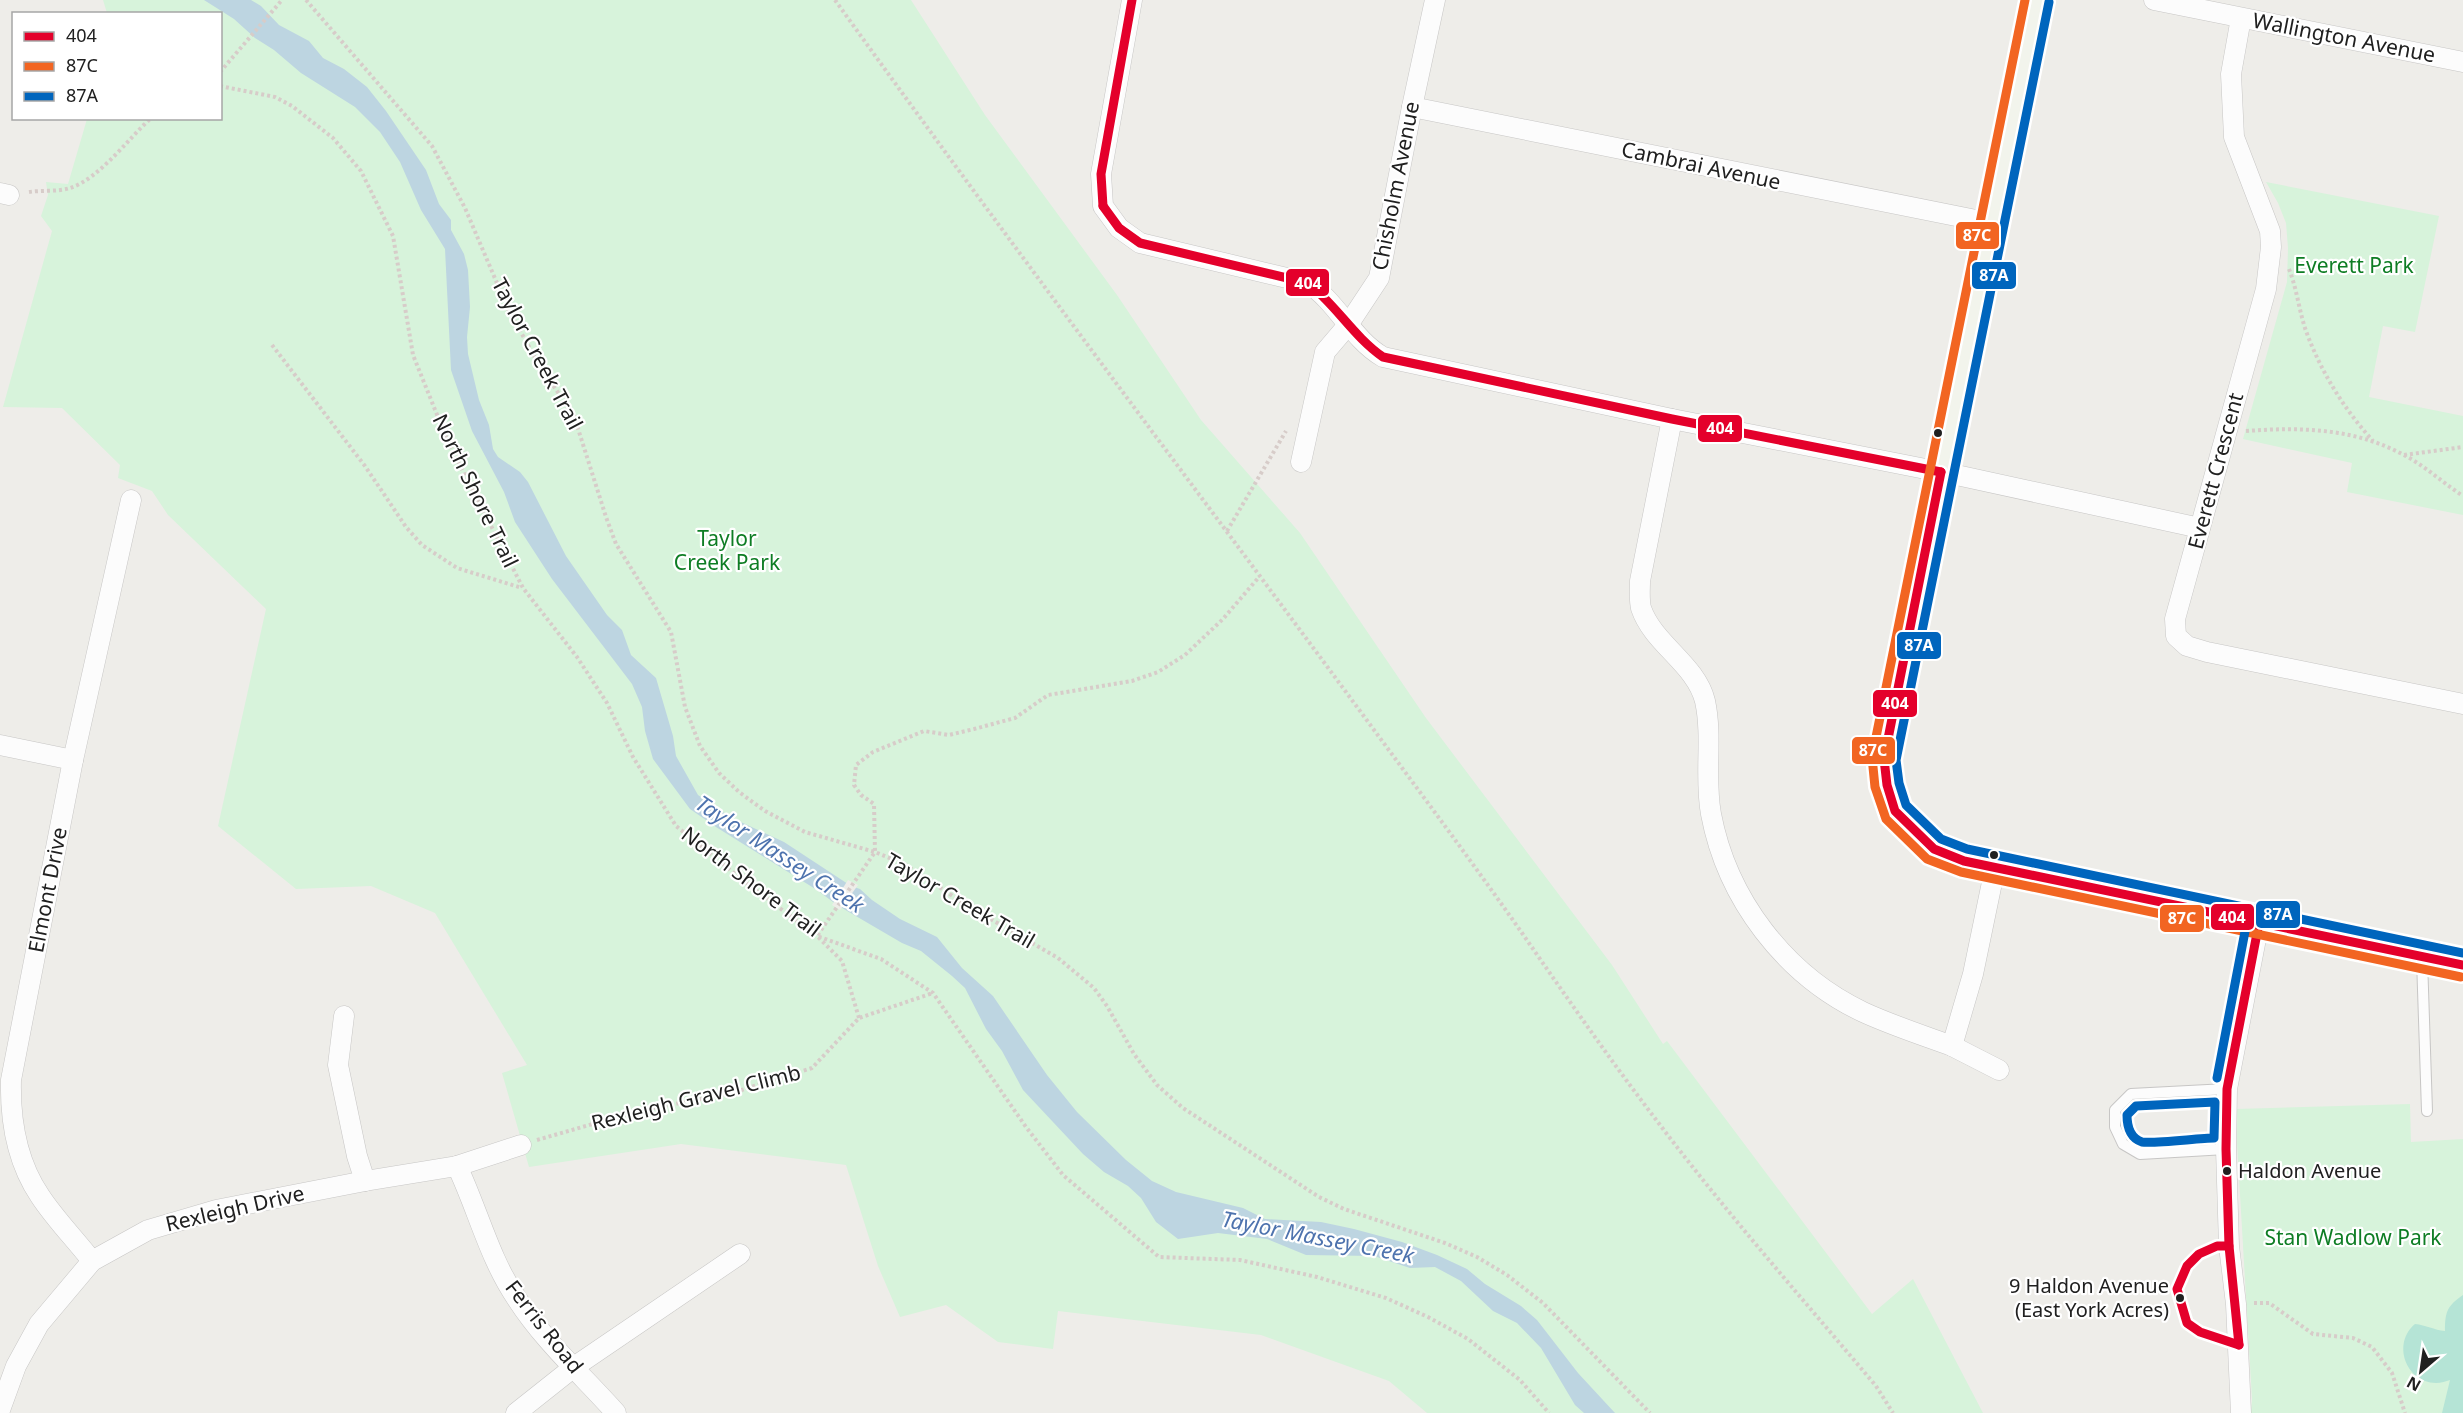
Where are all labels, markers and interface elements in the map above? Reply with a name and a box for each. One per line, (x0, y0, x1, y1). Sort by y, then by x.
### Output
street label: Wallington Avenue (2250, 6, 2438, 68)
legend (12, 12, 222, 120)
text: 404 (66, 23, 97, 47)
text: 87C (66, 53, 98, 77)
text: 87A (66, 83, 99, 107)
street label: Chisholm Avenue (1365, 99, 1425, 273)
street label: Cambrai Avenue (1619, 134, 1783, 196)
line badge: 87C (1955, 221, 2000, 250)
text: 87C (1963, 224, 1991, 246)
park label: Everett Park (2294, 251, 2414, 279)
line badge: 87A (1971, 261, 2017, 290)
text: 87A (1979, 264, 2010, 286)
line badge: 404 (1285, 268, 1330, 297)
text: 404 (1294, 272, 1322, 294)
street label: Taylor Creek Trail (486, 273, 590, 434)
street label: Everett Crescent (2181, 389, 2249, 552)
street label: North Shore Trail (427, 409, 525, 572)
line badge: 404 (1697, 414, 1743, 443)
text: 404 (1706, 417, 1734, 439)
unlabelled marker (1932, 427, 1944, 439)
park label: Taylor Creek Park (674, 524, 781, 576)
line badge: 87A (1896, 631, 1942, 660)
text: 87A (1904, 634, 1935, 656)
line badge: 404 (1872, 689, 1918, 718)
text: 404 (1881, 692, 1909, 714)
line badge: 87C (1851, 736, 1896, 765)
text: 87C (1859, 739, 1887, 761)
water label: Taylor Massey Creek (691, 787, 871, 919)
street label: North Shore Trail (676, 820, 827, 943)
street label: Elmont Drive (21, 825, 73, 955)
street label: Taylor Creek Trail (881, 846, 1040, 954)
unlabelled marker (1988, 849, 2000, 861)
line badge: 87A (2255, 900, 2301, 929)
line badge: 404 (2210, 903, 2255, 931)
text: 87A (2263, 903, 2294, 925)
line badge: 87C (2159, 904, 2205, 933)
text: 404 (2218, 906, 2246, 928)
text: 87C (2168, 907, 2196, 929)
street label: Rexleigh Gravel Climb (588, 1057, 803, 1137)
place label: Haldon Avenue (2238, 1157, 2381, 1184)
marker: Haldon Avenue (2221, 1165, 2233, 1177)
street label: Rexleigh Drive (163, 1178, 307, 1238)
water label: Taylor Massey Creek (1220, 1203, 1418, 1270)
park label: Stan Wadlow Park (2264, 1223, 2442, 1251)
place label: 9 Haldon Avenue (East York Acres) (2009, 1272, 2169, 1323)
street label: Ferris Road (499, 1274, 590, 1379)
marker: 9 Haldon Avenue (East York Acres) (2174, 1292, 2186, 1304)
north arrow (2391, 1341, 2451, 1401)
text: N (2403, 1371, 2425, 1397)

